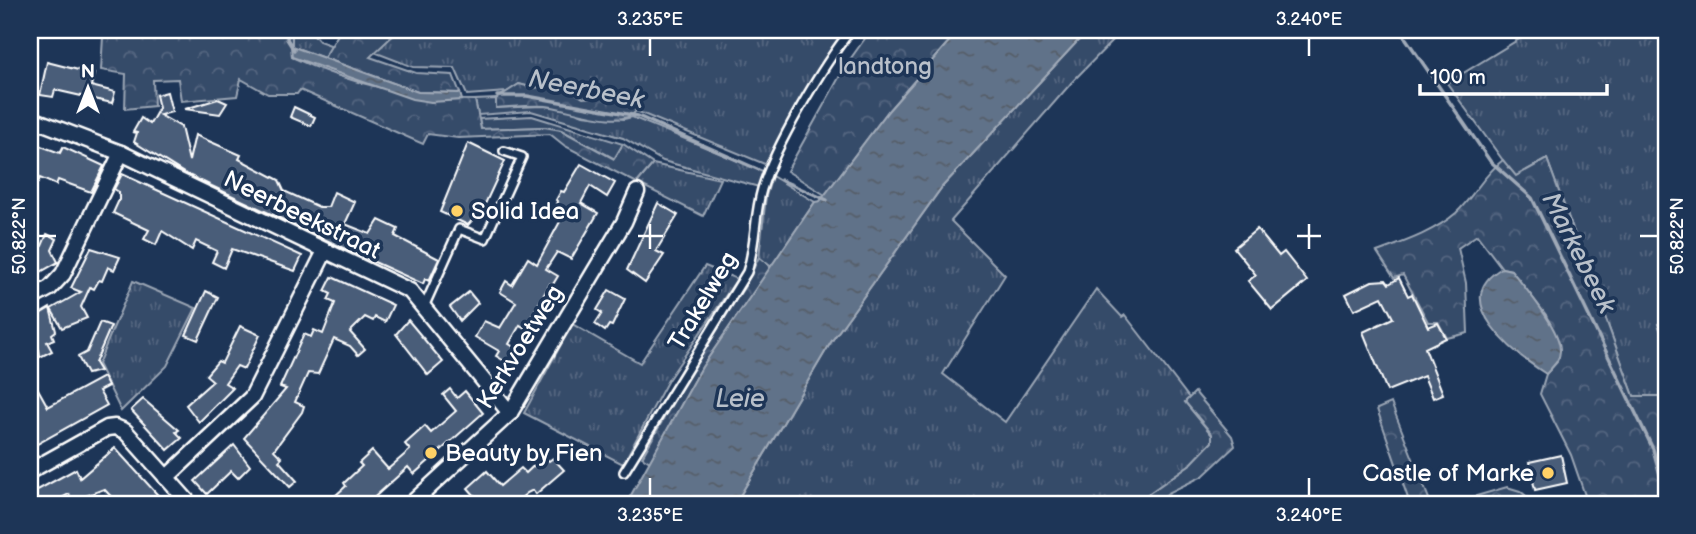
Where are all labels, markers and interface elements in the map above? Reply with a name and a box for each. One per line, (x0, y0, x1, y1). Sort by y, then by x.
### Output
text: 3.235°E (617, 9, 683, 30)
text: 3.240°E (1276, 9, 1342, 30)
north arrow (52, 52, 122, 122)
park label: landtong (838, 52, 932, 81)
scale bar (1420, 52, 1607, 96)
text: N (81, 61, 95, 84)
water label: Neerbeek (526, 64, 647, 117)
text: 100 m (1430, 65, 1486, 90)
street label: Neerbeekstraat (219, 165, 386, 266)
water label: Markebeek (1534, 187, 1622, 320)
text: 50.822°N (9, 197, 30, 275)
place label: Solid Idea (471, 197, 579, 226)
text: 50.822°N (1667, 197, 1688, 275)
marker: Solid Idea (449, 203, 465, 219)
street label: Trakelweg (662, 246, 744, 356)
street label: Kerkvoetweg (471, 280, 569, 414)
water label: Leie (715, 384, 765, 415)
place label: Beauty by Fien (445, 439, 602, 468)
marker: Beauty by Fien (423, 445, 439, 461)
place label: Castle of Marke (1362, 459, 1534, 488)
marker: Castle of Marke (1540, 465, 1556, 481)
text: 3.235°E (617, 505, 683, 526)
text: 3.240°E (1276, 505, 1342, 526)

